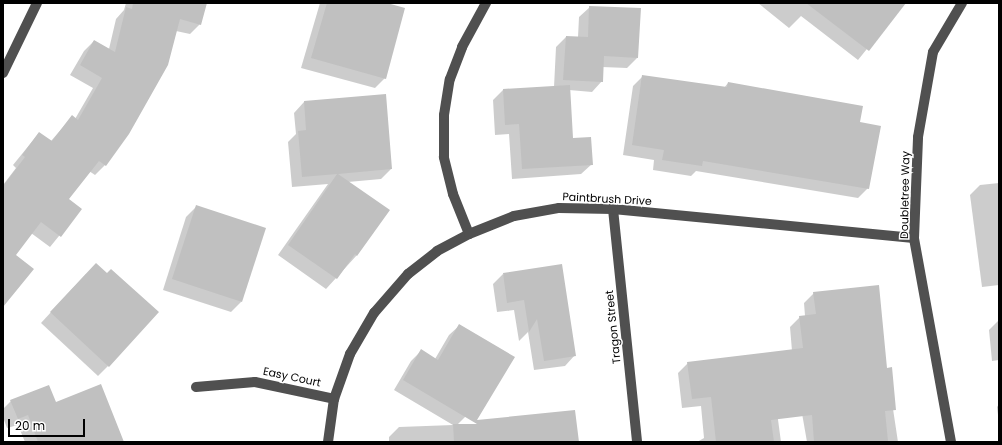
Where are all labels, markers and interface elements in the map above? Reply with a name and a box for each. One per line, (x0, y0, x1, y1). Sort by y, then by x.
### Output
street label: Doubletree Way (898, 151, 912, 239)
street label: Paintbrush Drive (562, 190, 652, 208)
street label: Tragon Street (603, 289, 623, 365)
street label: Easy Court (262, 364, 322, 390)
scale bar (10, 411, 87, 437)
text: 20 m (15, 417, 45, 434)

